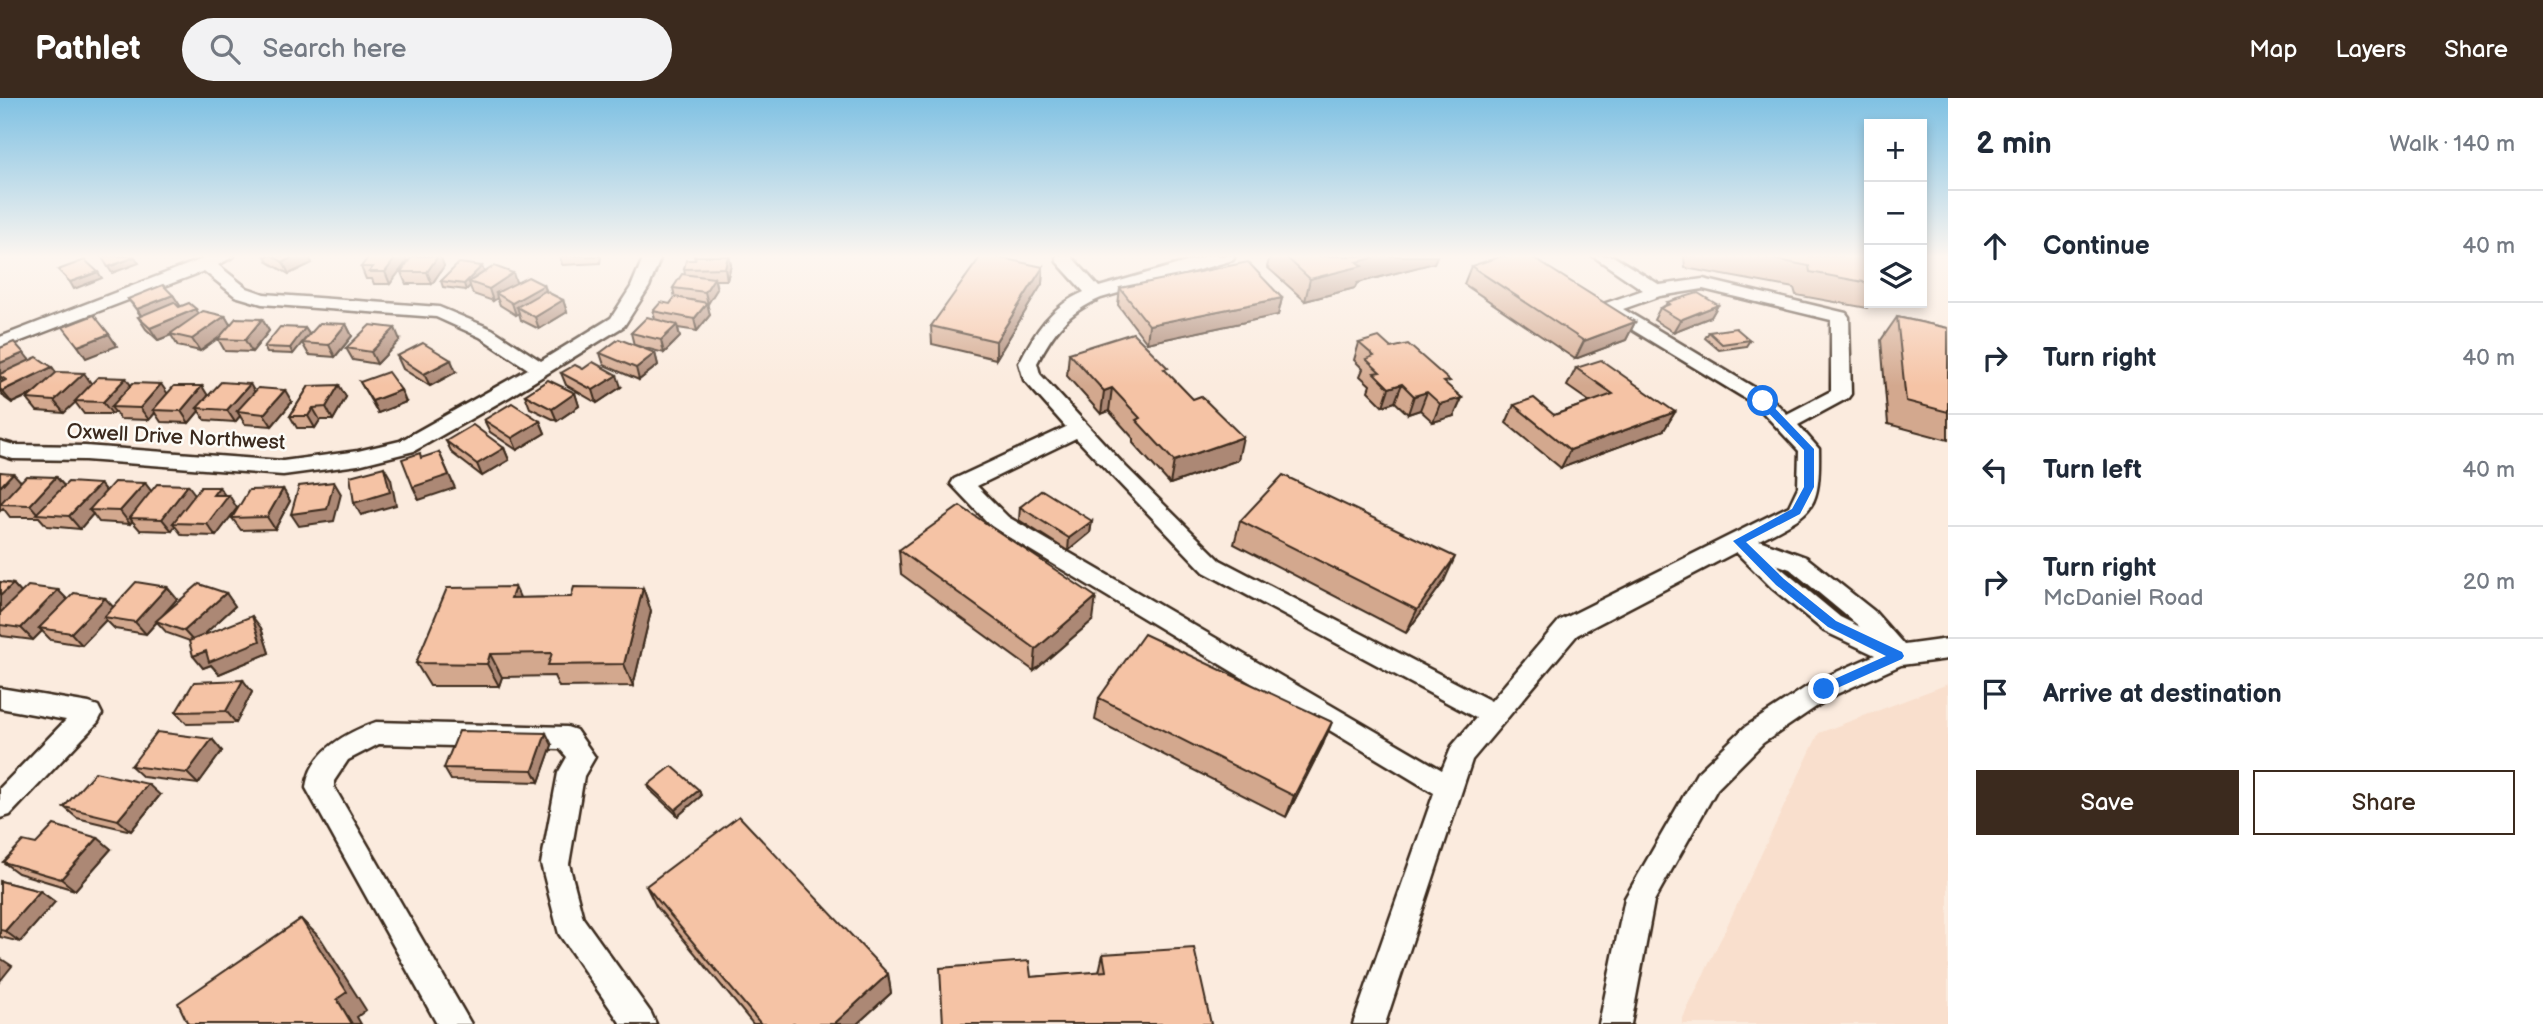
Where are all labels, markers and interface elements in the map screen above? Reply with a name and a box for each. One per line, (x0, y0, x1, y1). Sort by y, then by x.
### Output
search box (182, 18, 672, 81)
text: Pathlet (35, 29, 140, 69)
icon: search (206, 30, 244, 68)
text: Search here (262, 34, 406, 65)
text: Map (2249, 35, 2297, 64)
text: Layers (2335, 35, 2406, 64)
text: Share (2444, 35, 2508, 64)
map controls (1864, 119, 1927, 308)
button: + (1864, 119, 1927, 182)
text: 2 min (1976, 126, 2052, 162)
text: Walk · 140 m (2389, 130, 2515, 158)
button: − (1864, 182, 1927, 245)
icon: ahead (1976, 227, 2014, 265)
text: Continue (2043, 231, 2150, 262)
text: 40 m (2462, 232, 2515, 260)
button: layers (1864, 245, 1927, 308)
icon: right (1976, 339, 2014, 377)
text: Turn right (2043, 343, 2156, 374)
text: 40 m (2462, 344, 2515, 372)
route start (1747, 385, 1778, 416)
street label: Oxwell Drive Northwest (66, 419, 287, 455)
icon: left (1976, 451, 2014, 489)
text: Turn left (2043, 455, 2142, 486)
text: 40 m (2462, 456, 2515, 484)
text: Turn right (2043, 553, 2156, 584)
icon: right (1976, 563, 2014, 601)
text: 20 m (2463, 568, 2515, 596)
text: McDaniel Road (2043, 584, 2204, 612)
route end (1808, 673, 1839, 704)
icon: arrive (1976, 675, 2014, 713)
text: Arrive at destination (2043, 679, 2282, 710)
button: Save (1976, 770, 2239, 835)
button: Share (2253, 770, 2515, 835)

